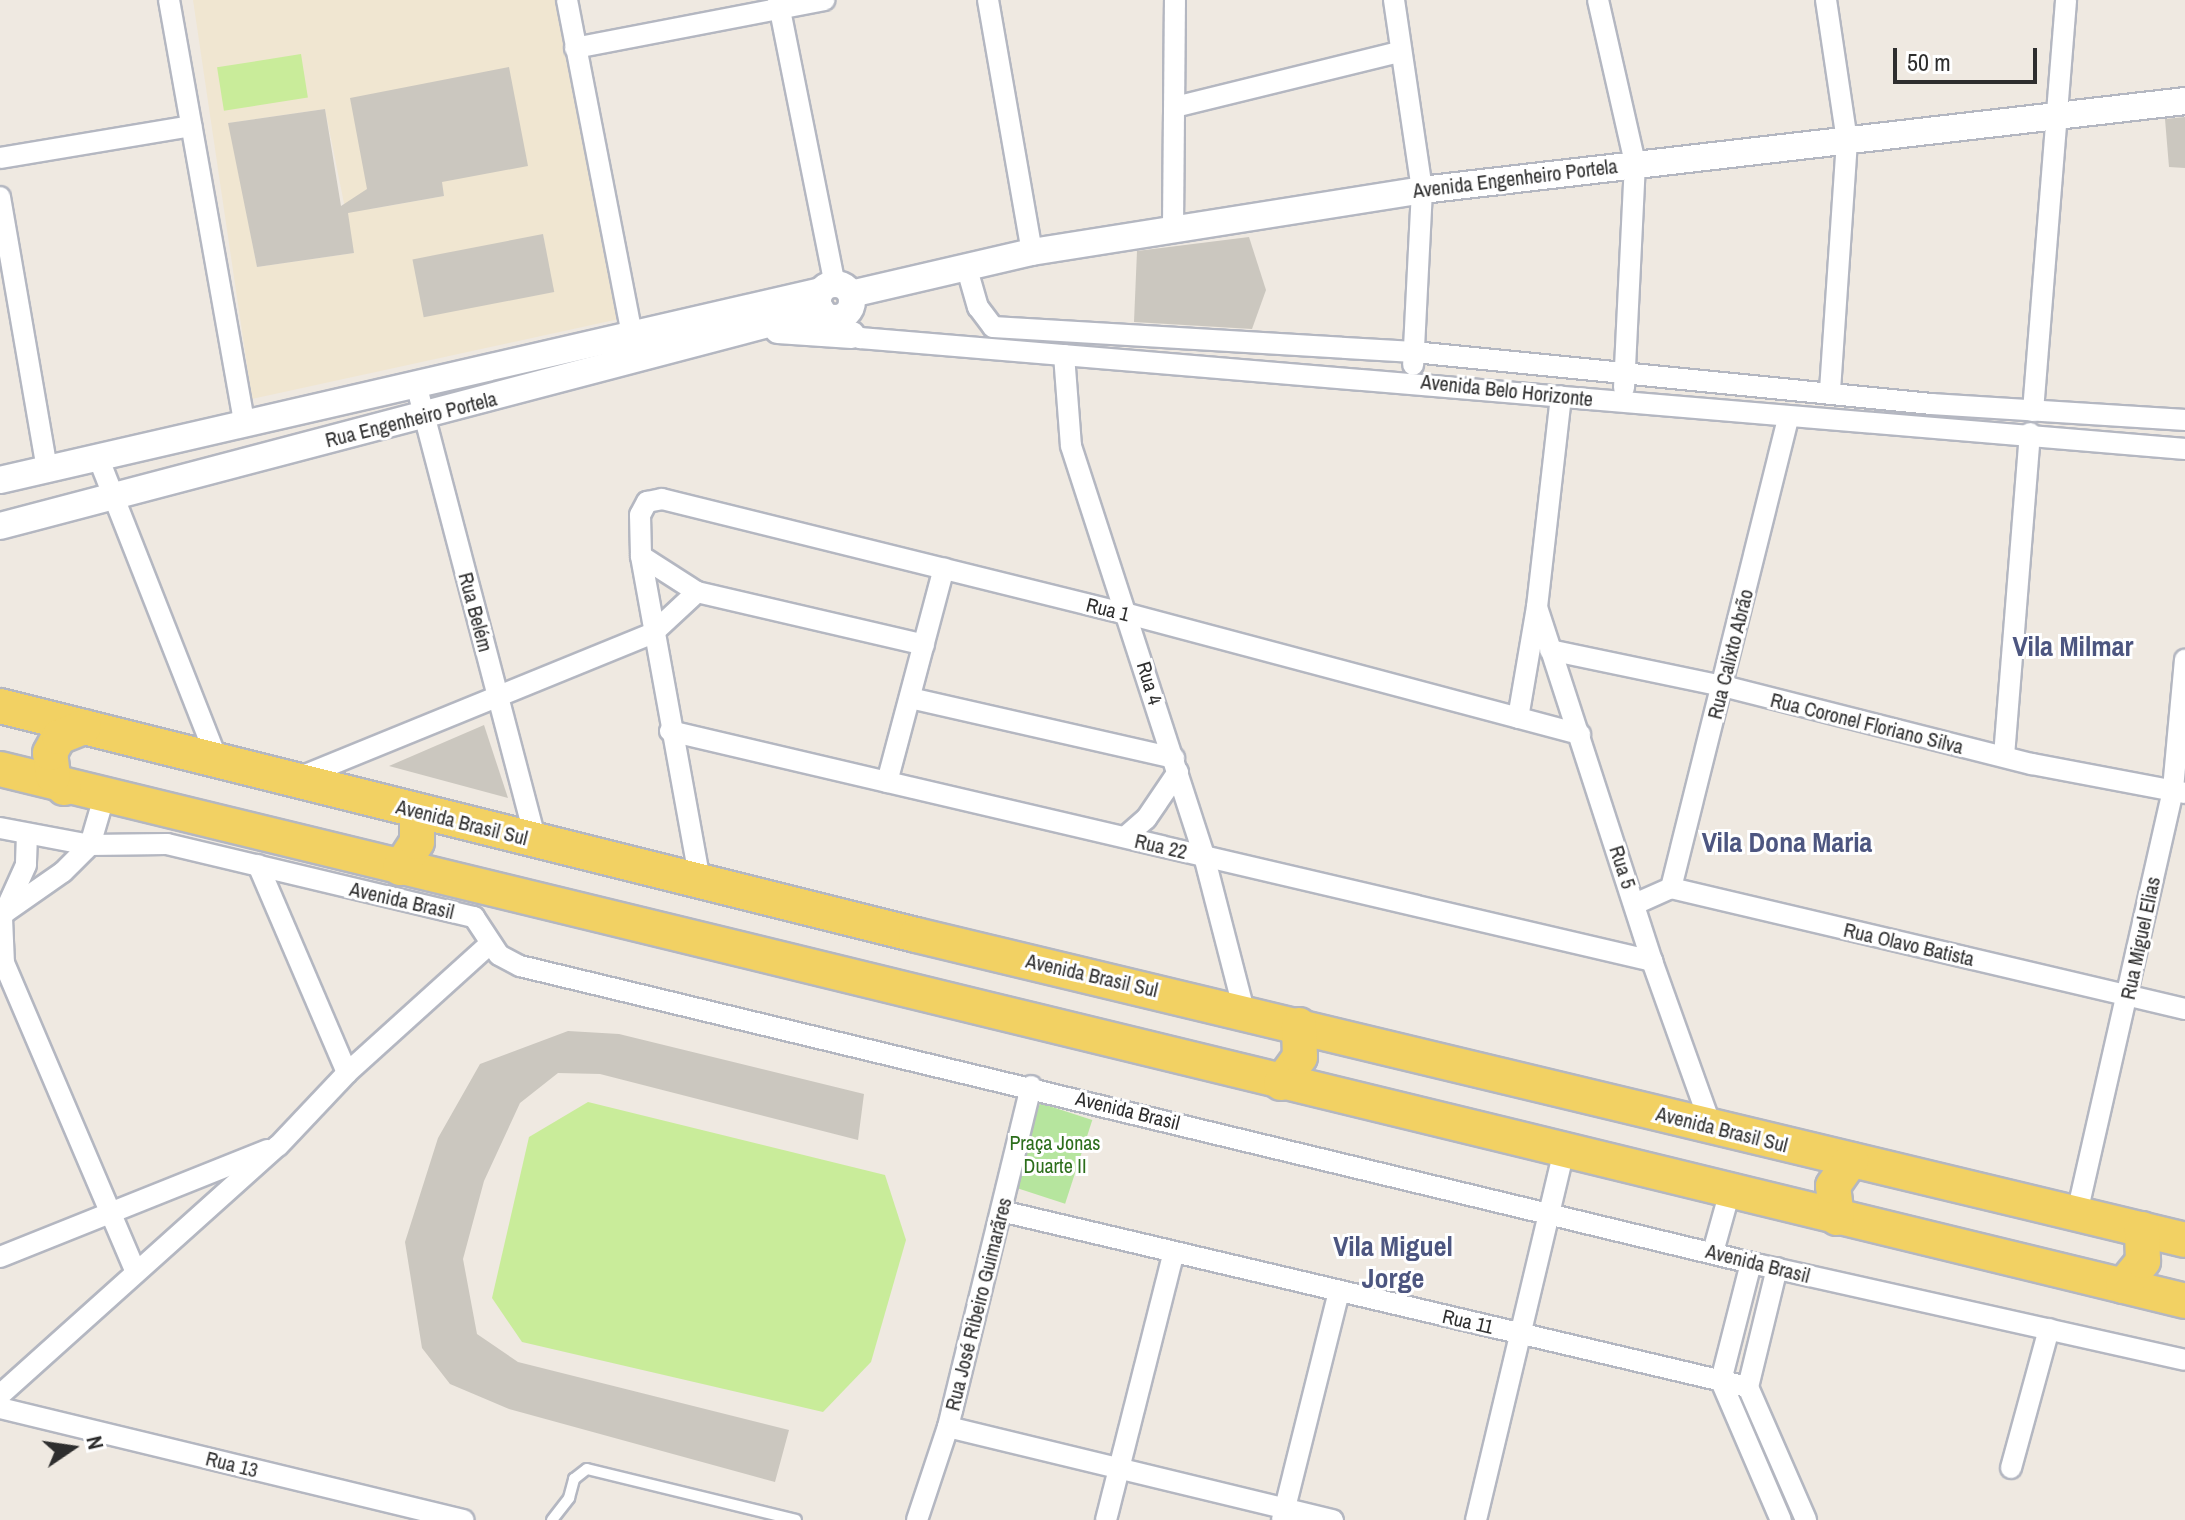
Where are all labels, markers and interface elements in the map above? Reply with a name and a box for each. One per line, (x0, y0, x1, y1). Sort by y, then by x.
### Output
scale bar (1897, 32, 2041, 82)
text: 50 m (1907, 46, 1951, 78)
street label: Avenida Engenheiro Portela (1411, 154, 1619, 202)
street label: Avenida Belo Horizonte (1420, 369, 1594, 411)
street label: Rua Engenheiro Portela (323, 386, 499, 452)
street label: Rua Belém (454, 570, 498, 654)
street label: Rua Calixto Abrão (1702, 586, 1758, 722)
street label: Rua 1 (1084, 592, 1132, 626)
district label: Vila Milmar (2013, 629, 2133, 663)
street label: Rua 4 (1132, 659, 1168, 707)
street label: Rua Coronel Floriano Silva (1768, 687, 1966, 759)
street label: Avenida Brasil Sul (394, 794, 530, 850)
district label: Vila Dona Maria (1702, 825, 1872, 859)
street label: Rua 22 (1133, 828, 1189, 864)
street label: Rua 5 (1605, 842, 1641, 892)
street label: Rua Miguel Elias (2115, 874, 2165, 1002)
street label: Avenida Brasil (347, 876, 457, 924)
street label: Rua Olavo Batista (1841, 917, 1977, 971)
street label: Avenida Brasil Sul (1024, 948, 1160, 1002)
street label: Avenida Brasil (1073, 1085, 1183, 1135)
street label: Avenida Brasil Sul (1654, 1101, 1790, 1157)
park label: Praça Jonas Duarte II (1009, 1131, 1101, 1178)
street label: Rua José Ribeiro Guimarãres (940, 1195, 1016, 1413)
district label: Vila Miguel Jorge (1333, 1229, 1453, 1295)
street label: Avenida Brasil (1703, 1238, 1813, 1288)
street label: Rua 11 (1440, 1303, 1496, 1339)
north arrow (32, 1408, 112, 1488)
text: N (79, 1433, 111, 1452)
street label: Rua 13 (203, 1446, 261, 1482)

